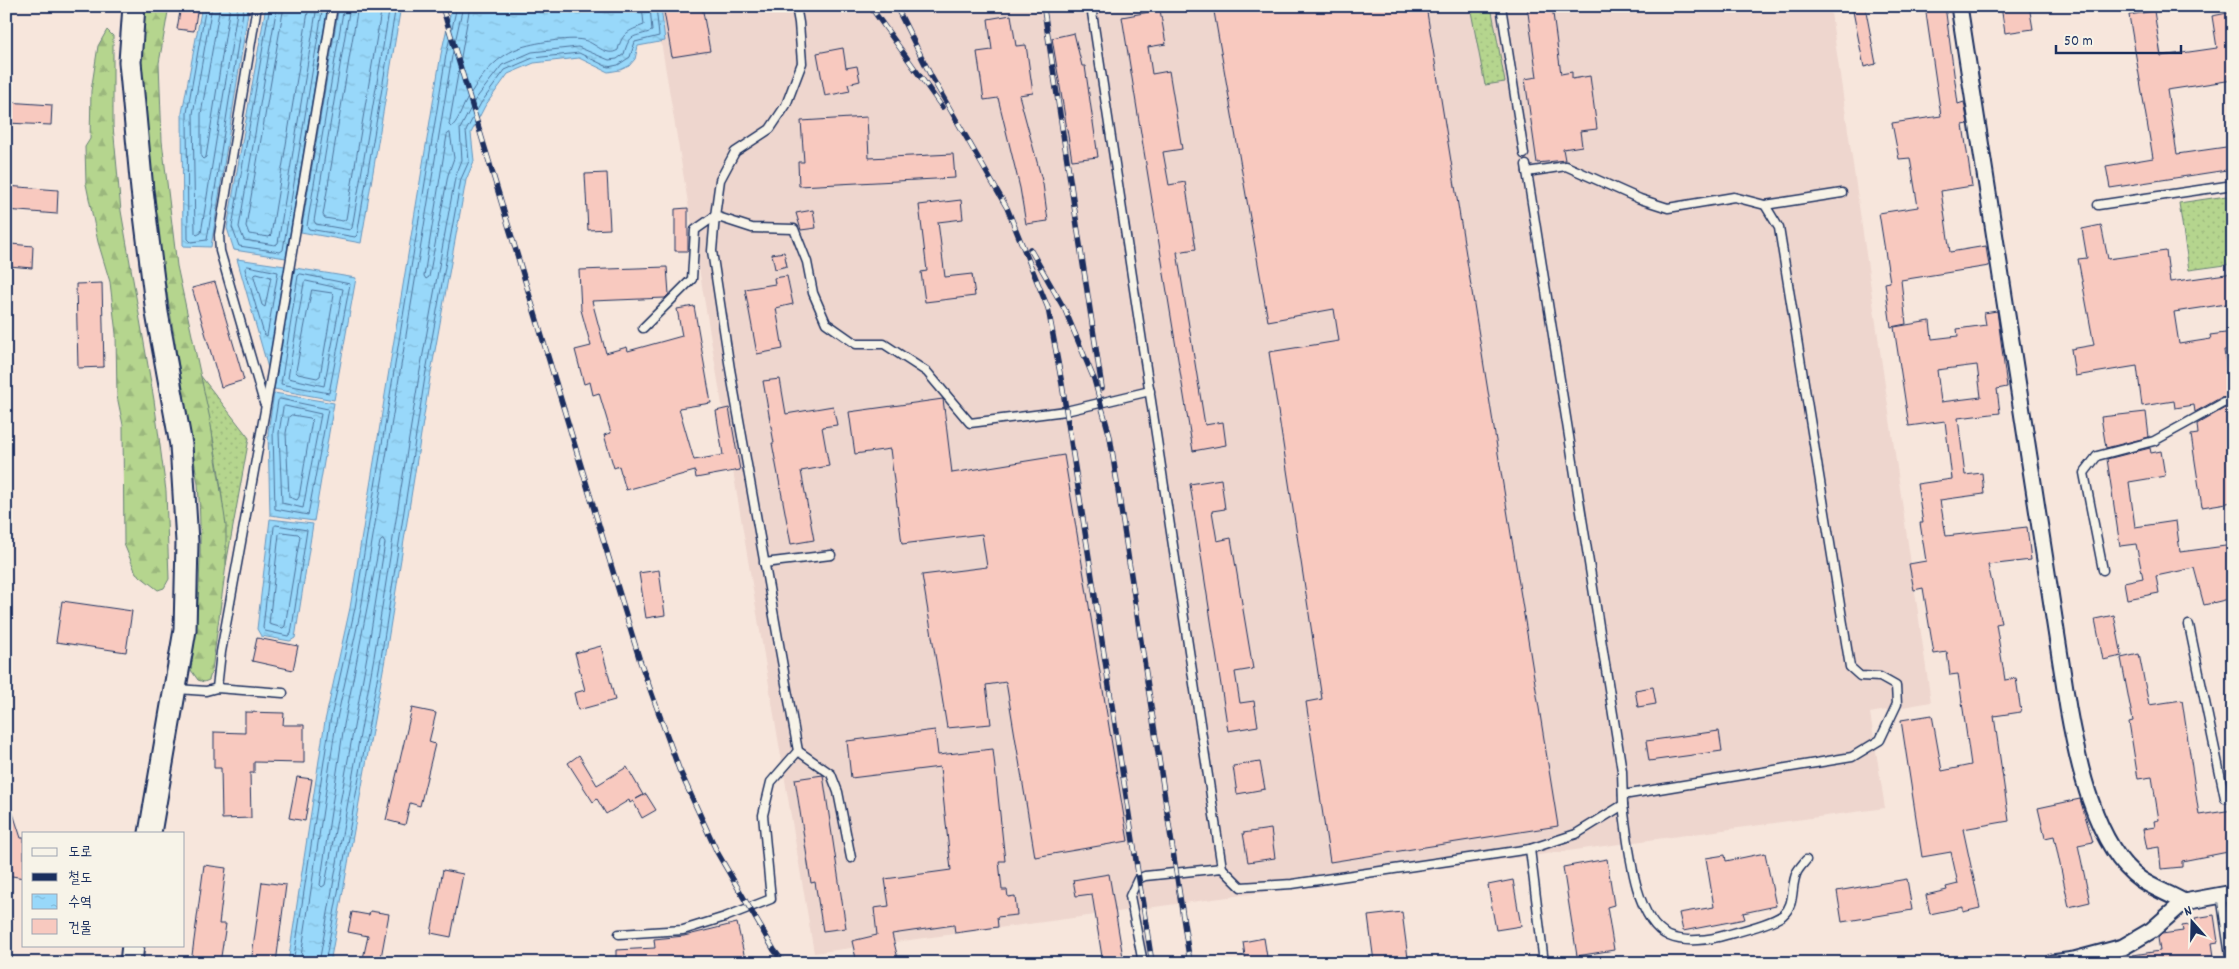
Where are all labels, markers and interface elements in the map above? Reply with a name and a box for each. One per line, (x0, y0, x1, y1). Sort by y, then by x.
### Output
scale bar (2056, 22, 2182, 54)
text: 50 m (2064, 31, 2093, 53)
legend (22, 832, 185, 946)
text: 도로 (68, 842, 92, 864)
text: 철도 (68, 868, 92, 890)
text: 수역 (68, 892, 92, 914)
north arrow (2166, 896, 2216, 946)
text: N (2182, 901, 2195, 922)
text: 건물 (68, 918, 92, 940)

